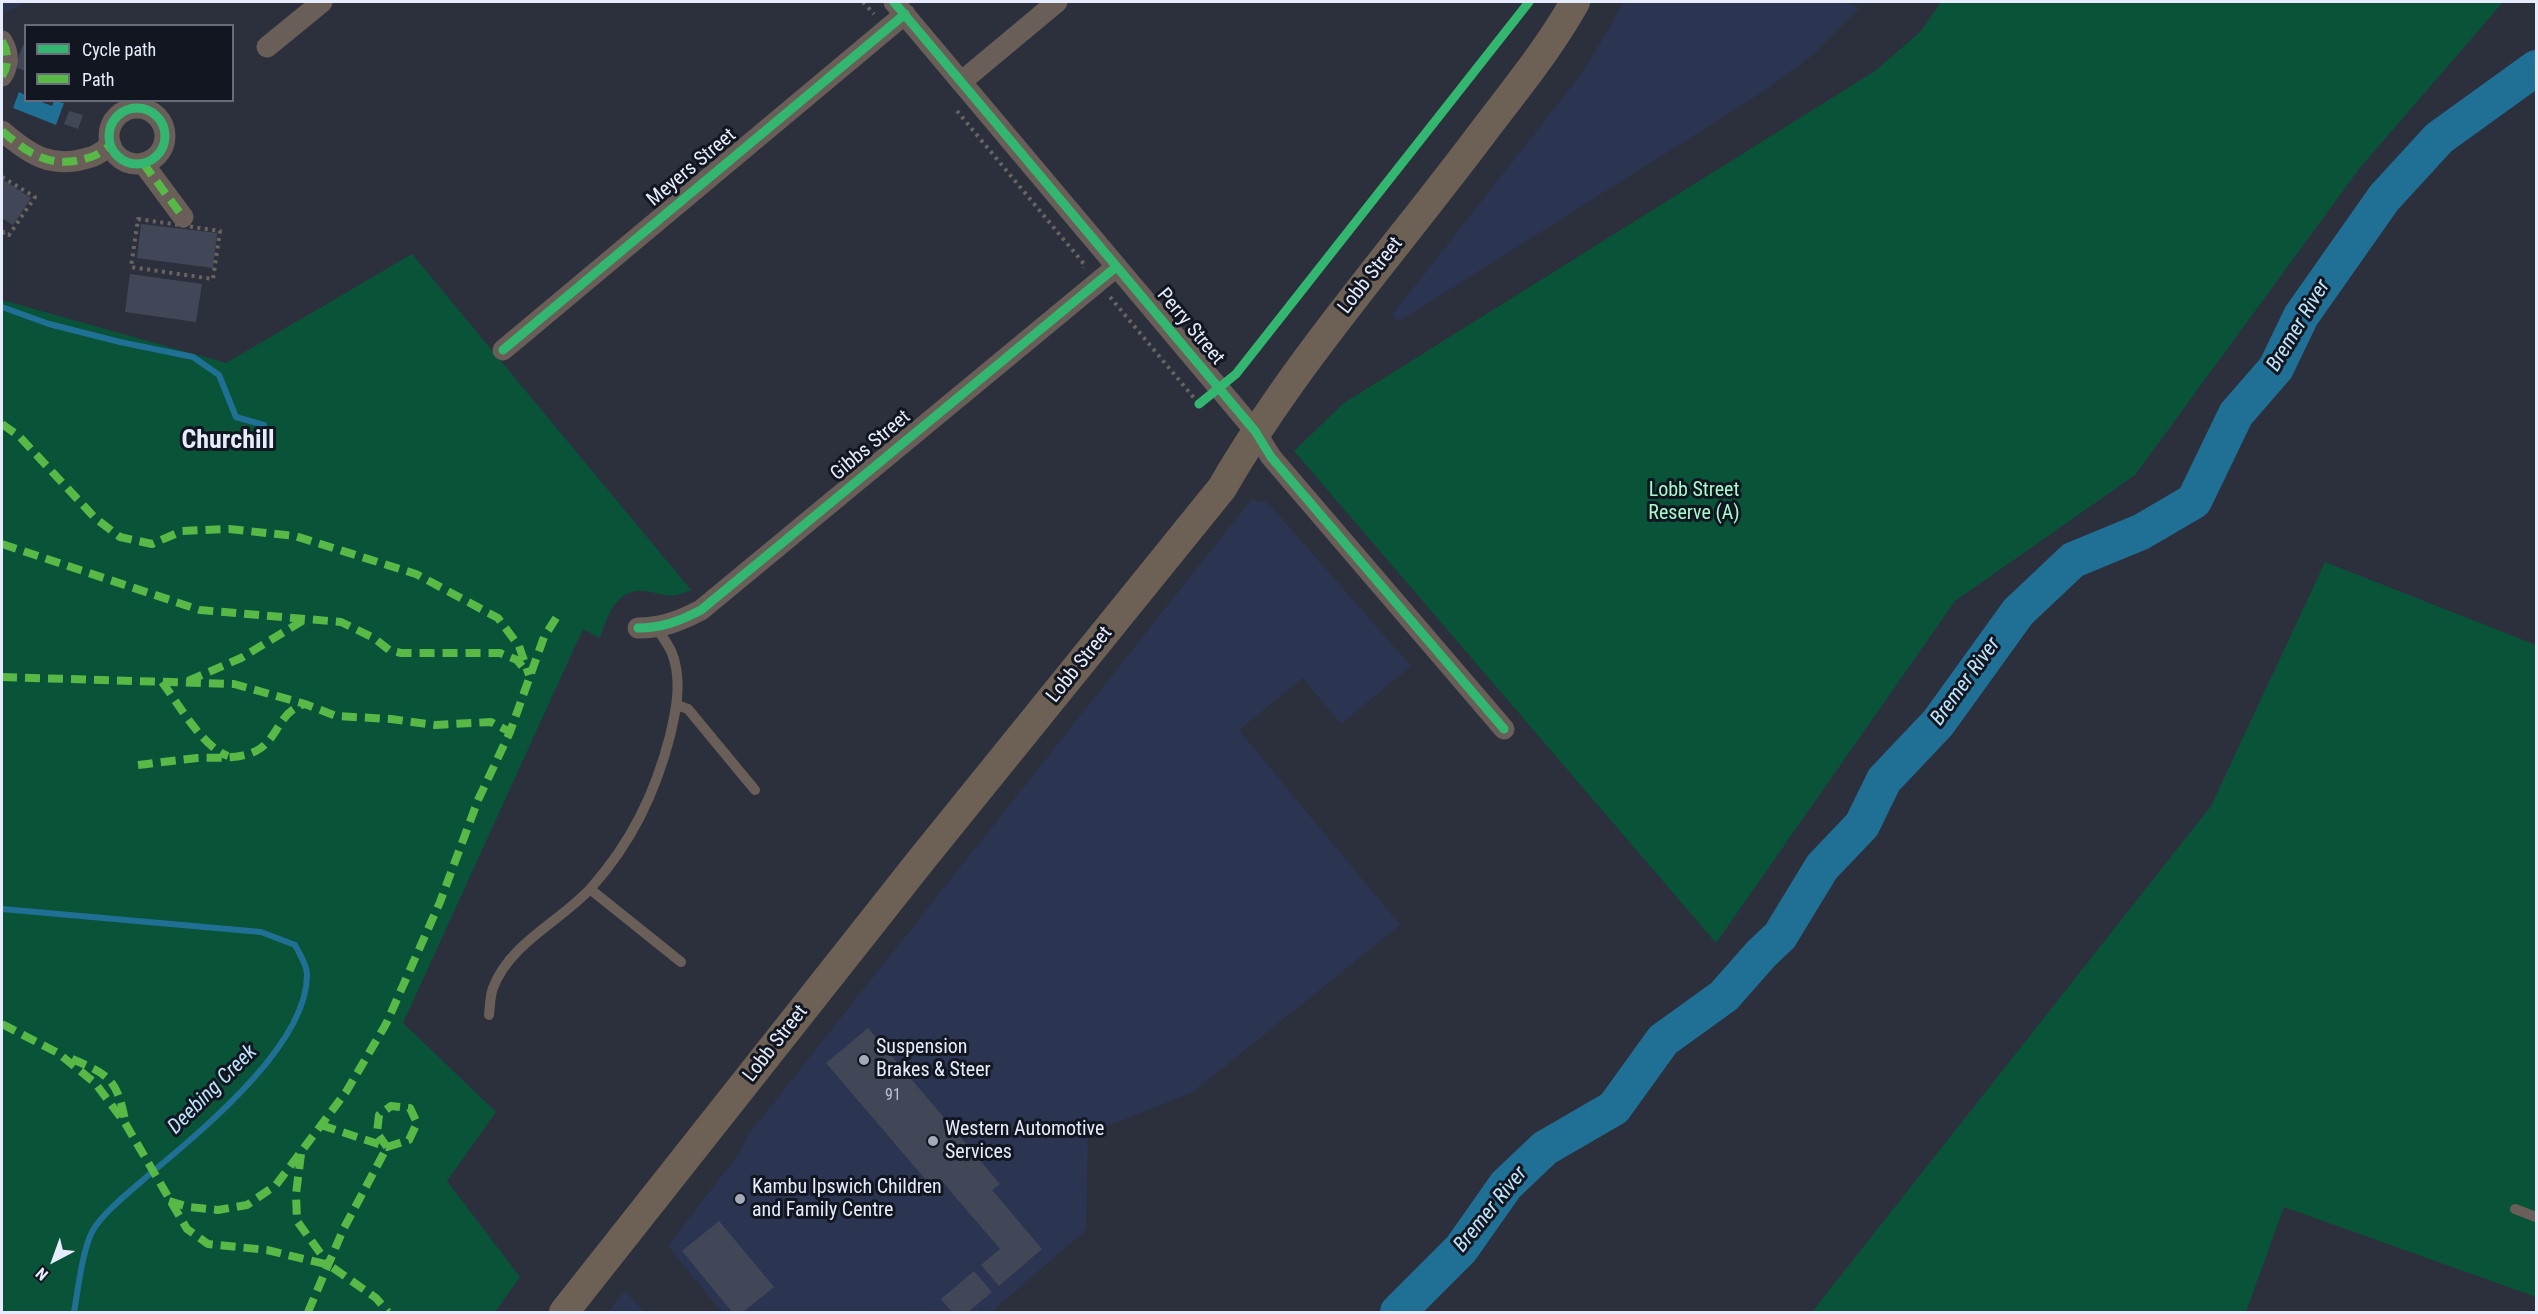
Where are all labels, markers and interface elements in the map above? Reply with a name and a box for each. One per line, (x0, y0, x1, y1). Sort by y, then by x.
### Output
legend (24, 24, 234, 102)
text: Cycle path (82, 39, 156, 60)
text: Path (82, 69, 115, 90)
street label: Meyers Street (643, 124, 741, 212)
street label: Lobb Street (1334, 233, 1408, 319)
water label: Bremer River (2262, 276, 2336, 376)
street label: Perry Street (1151, 284, 1229, 370)
street label: Gibbs Street (826, 406, 916, 486)
district label: Churchill (181, 425, 275, 457)
park label: Lobb Street Reserve (A) (1648, 479, 1740, 526)
street label: Lobb Street (1042, 622, 1118, 708)
water label: Bremer River (1926, 633, 2006, 731)
street label: Lobb Street (739, 1001, 813, 1087)
place label: Suspension Brakes & Steer (876, 1036, 991, 1083)
water label: Deebing Creek (163, 1040, 263, 1140)
marker: Suspension Brakes & Steer (857, 1053, 871, 1067)
house number: 91 (885, 1086, 901, 1106)
place label: Western Automotive Services (945, 1118, 1104, 1165)
marker: Western Automotive Services (926, 1134, 940, 1148)
water label: Bremer River (1449, 1162, 1533, 1258)
place label: Kambu Ipswich Children and Family Centre (752, 1176, 942, 1223)
marker: Kambu Ipswich Children and Family Centre (733, 1192, 747, 1206)
north arrow (24, 1230, 84, 1290)
text: N (32, 1264, 52, 1284)

